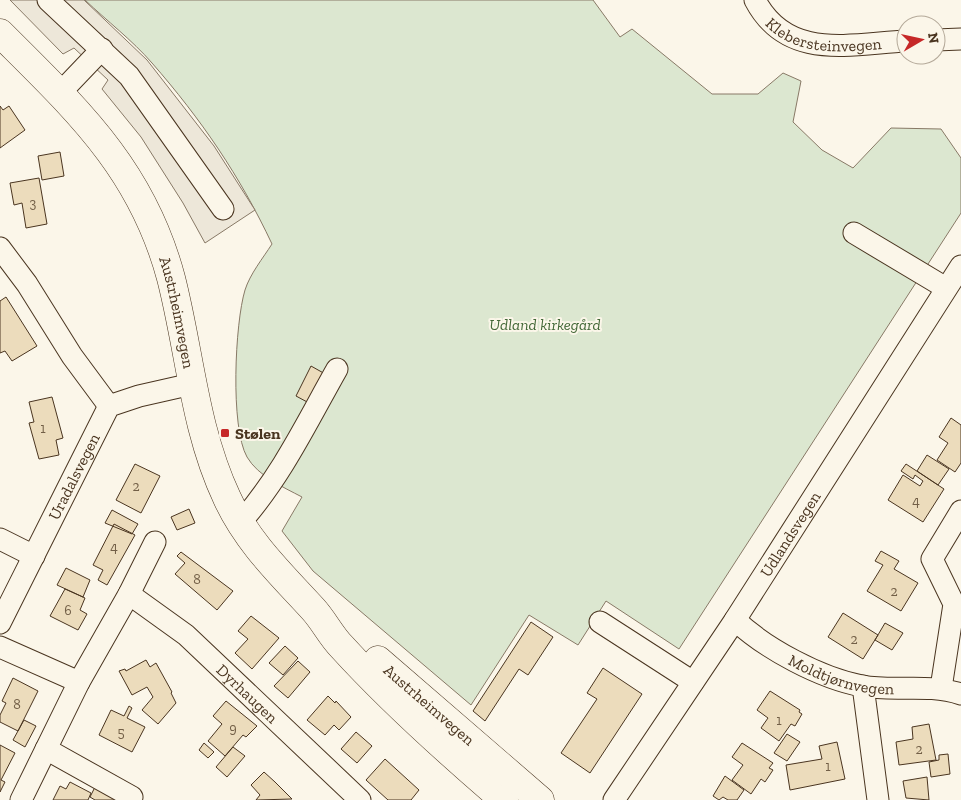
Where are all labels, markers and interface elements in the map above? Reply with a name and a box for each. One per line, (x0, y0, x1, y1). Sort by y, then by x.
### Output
street label: Klebersteinvegen (762, 13, 883, 55)
north arrow (896, 15, 946, 65)
text: N (924, 31, 943, 45)
house number: 3 (30, 195, 37, 212)
street label: Austrheimvegen (156, 254, 199, 371)
park label: Udland kirkegård (489, 315, 601, 334)
house number: 1 (40, 420, 46, 437)
place label: Stølen (235, 424, 281, 443)
marker: Stølen (219, 427, 231, 439)
street label: Uradalsvegen (44, 429, 104, 523)
house number: 2 (132, 478, 140, 495)
street label: Udlandsvegen (756, 487, 825, 580)
house number: 4 (912, 493, 920, 510)
house number: 4 (110, 539, 118, 556)
house number: 8 (193, 571, 201, 588)
house number: 2 (890, 583, 898, 600)
house number: 6 (64, 602, 72, 619)
house number: 2 (850, 631, 858, 648)
street label: Moldtjørnvegen (785, 650, 895, 698)
street label: Dyrhaugen (213, 660, 283, 727)
street label: Austrheimvegen (380, 660, 479, 749)
house number: 8 (13, 696, 21, 713)
house number: 1 (776, 712, 782, 729)
house number: 9 (229, 720, 237, 737)
house number: 5 (117, 724, 125, 741)
house number: 2 (915, 741, 923, 758)
house number: 1 (825, 758, 831, 775)

